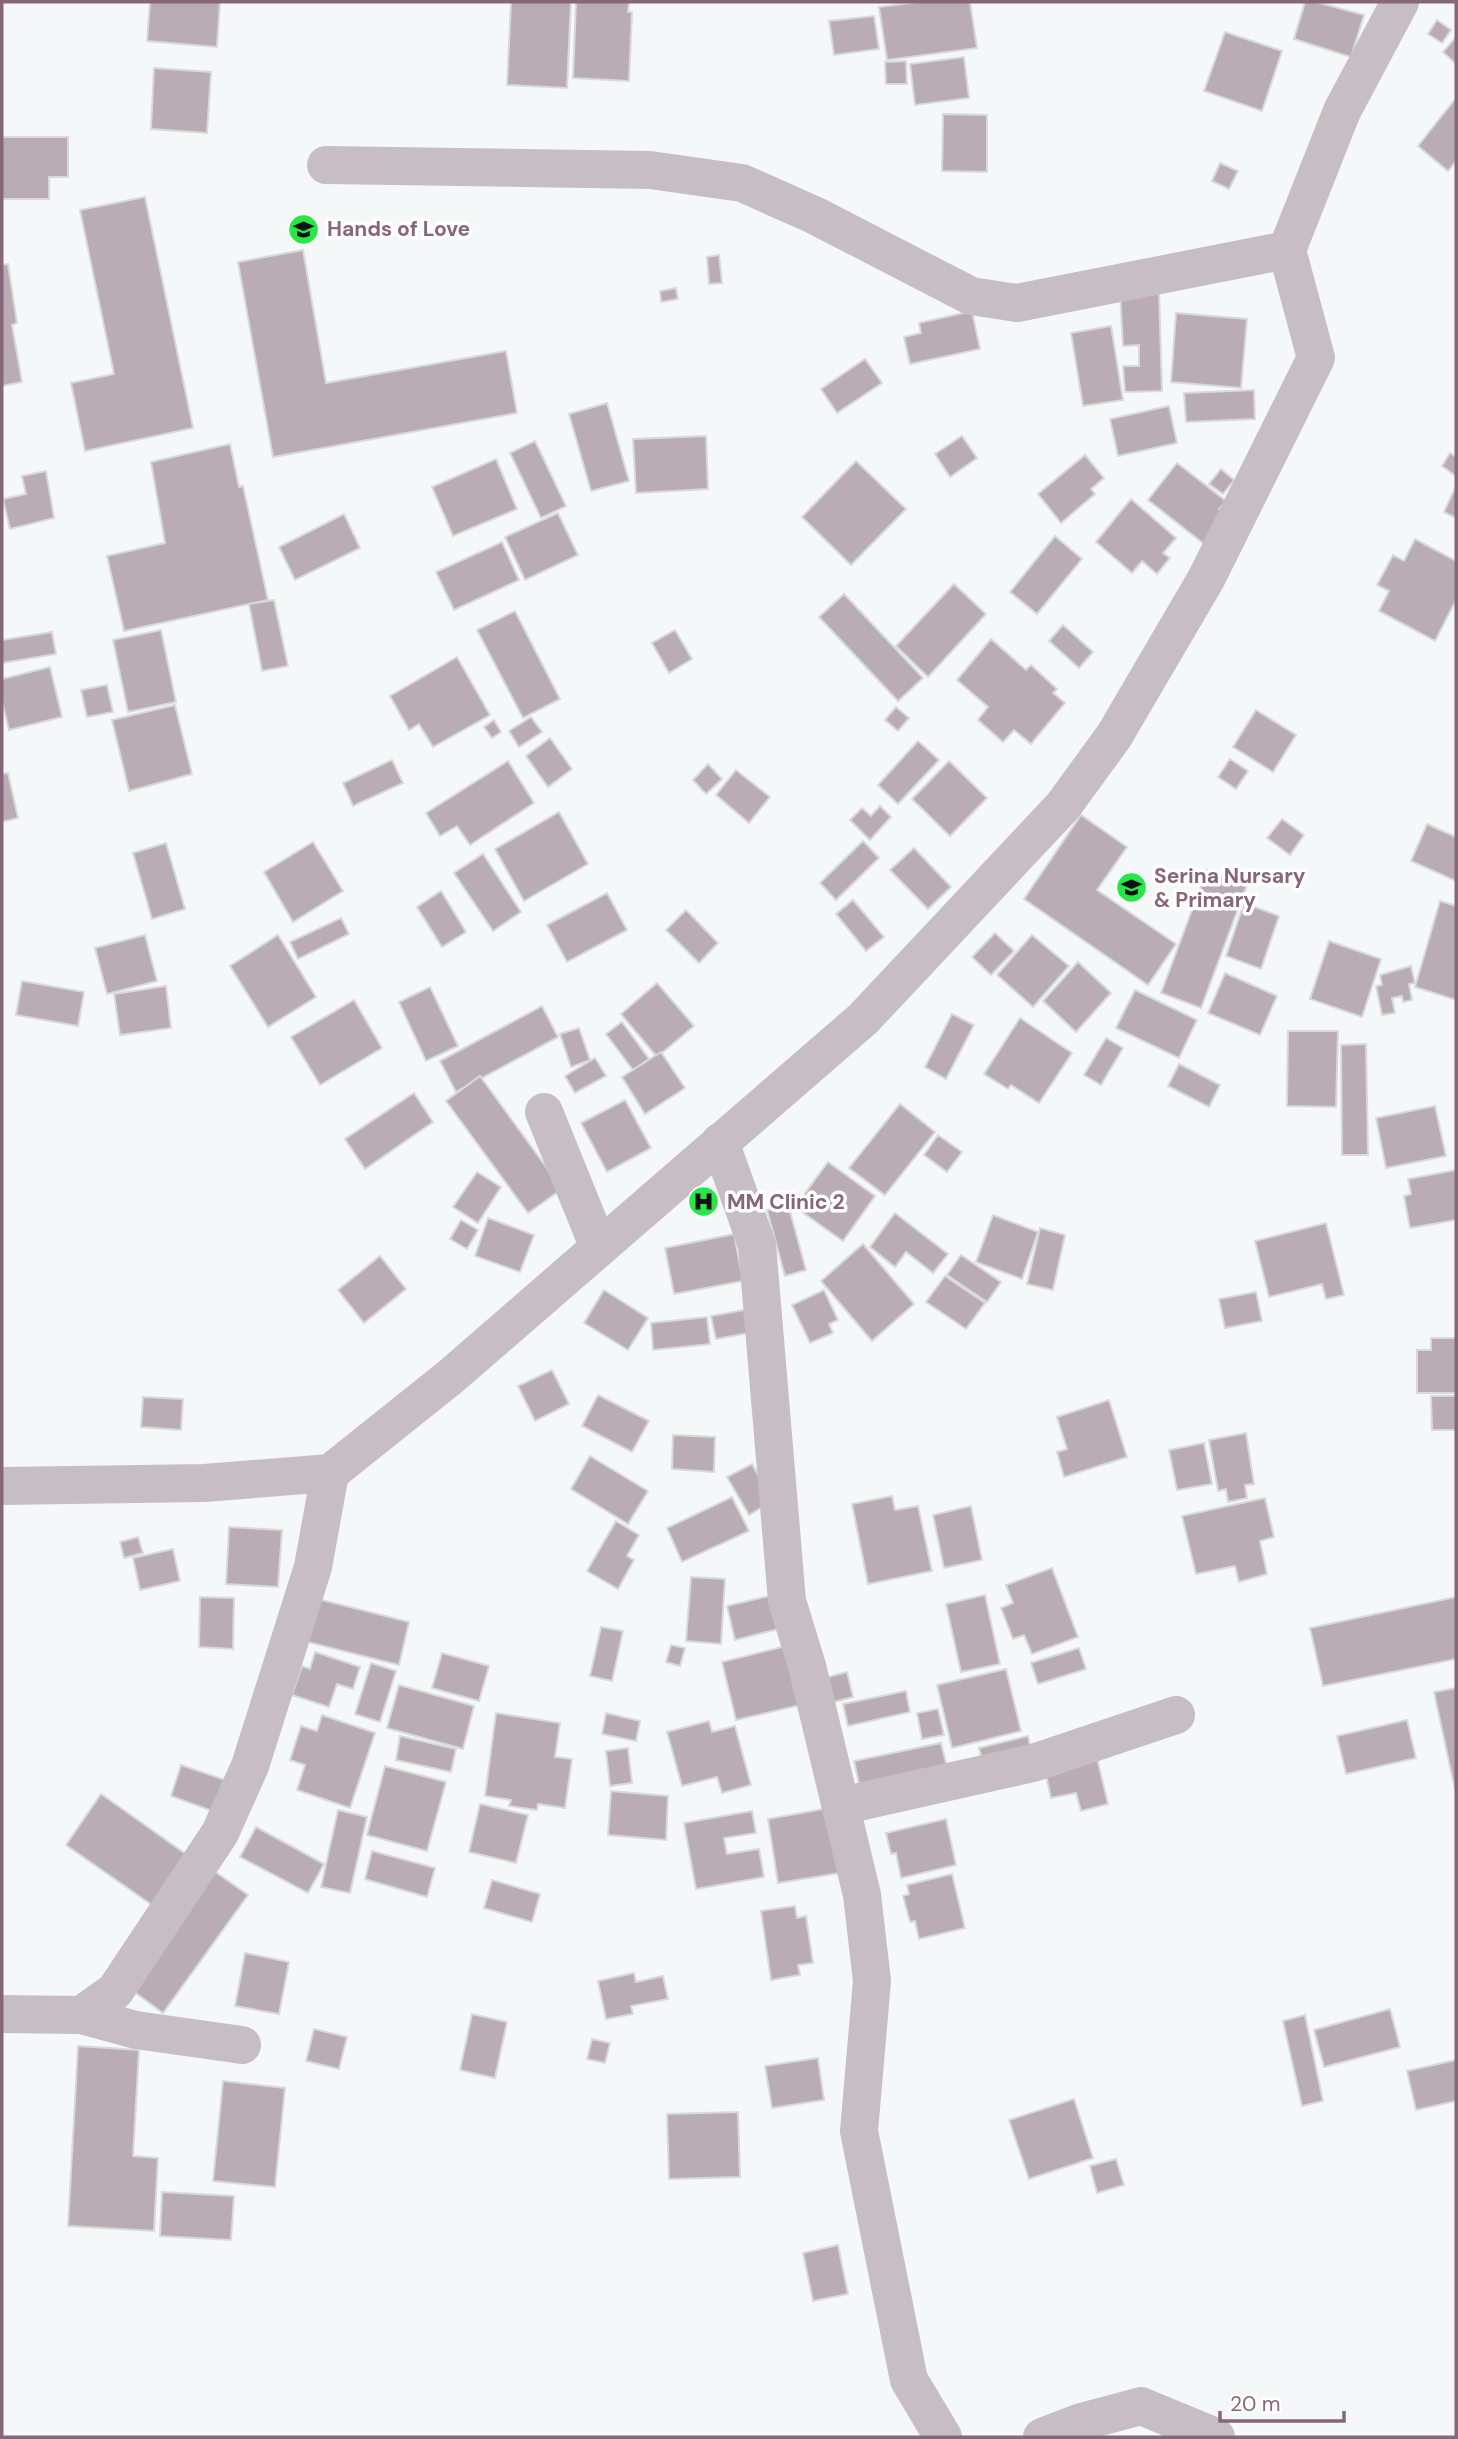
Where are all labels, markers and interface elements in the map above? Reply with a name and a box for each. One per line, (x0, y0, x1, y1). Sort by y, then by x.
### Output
school or university icon: Hands of Love (287, 212, 321, 246)
place label: Hands of Love (327, 215, 470, 243)
place label: Serina Nursary & Primary (1154, 862, 1306, 914)
school or university icon: Serina Nursary & Primary (1114, 871, 1148, 905)
hospital icon: MM Clinic 2 (687, 1185, 721, 1219)
place label: MM Clinic 2 (727, 1188, 845, 1216)
scale bar (1220, 2380, 1344, 2424)
text: 20 m (1230, 2390, 1281, 2418)

